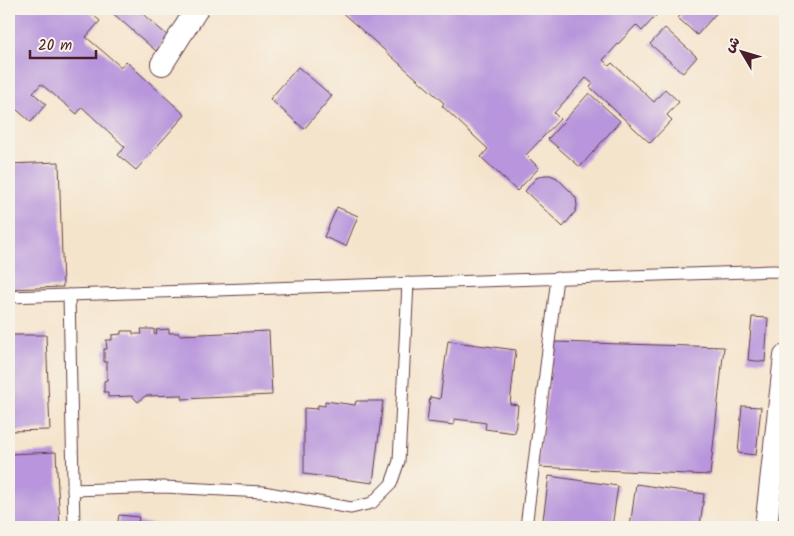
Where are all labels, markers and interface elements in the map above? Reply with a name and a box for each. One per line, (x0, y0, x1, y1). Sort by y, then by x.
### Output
scale bar (30, 28, 96, 60)
north arrow (716, 28, 766, 78)
text: ش (719, 32, 746, 57)
text: 20 m (38, 34, 72, 58)

